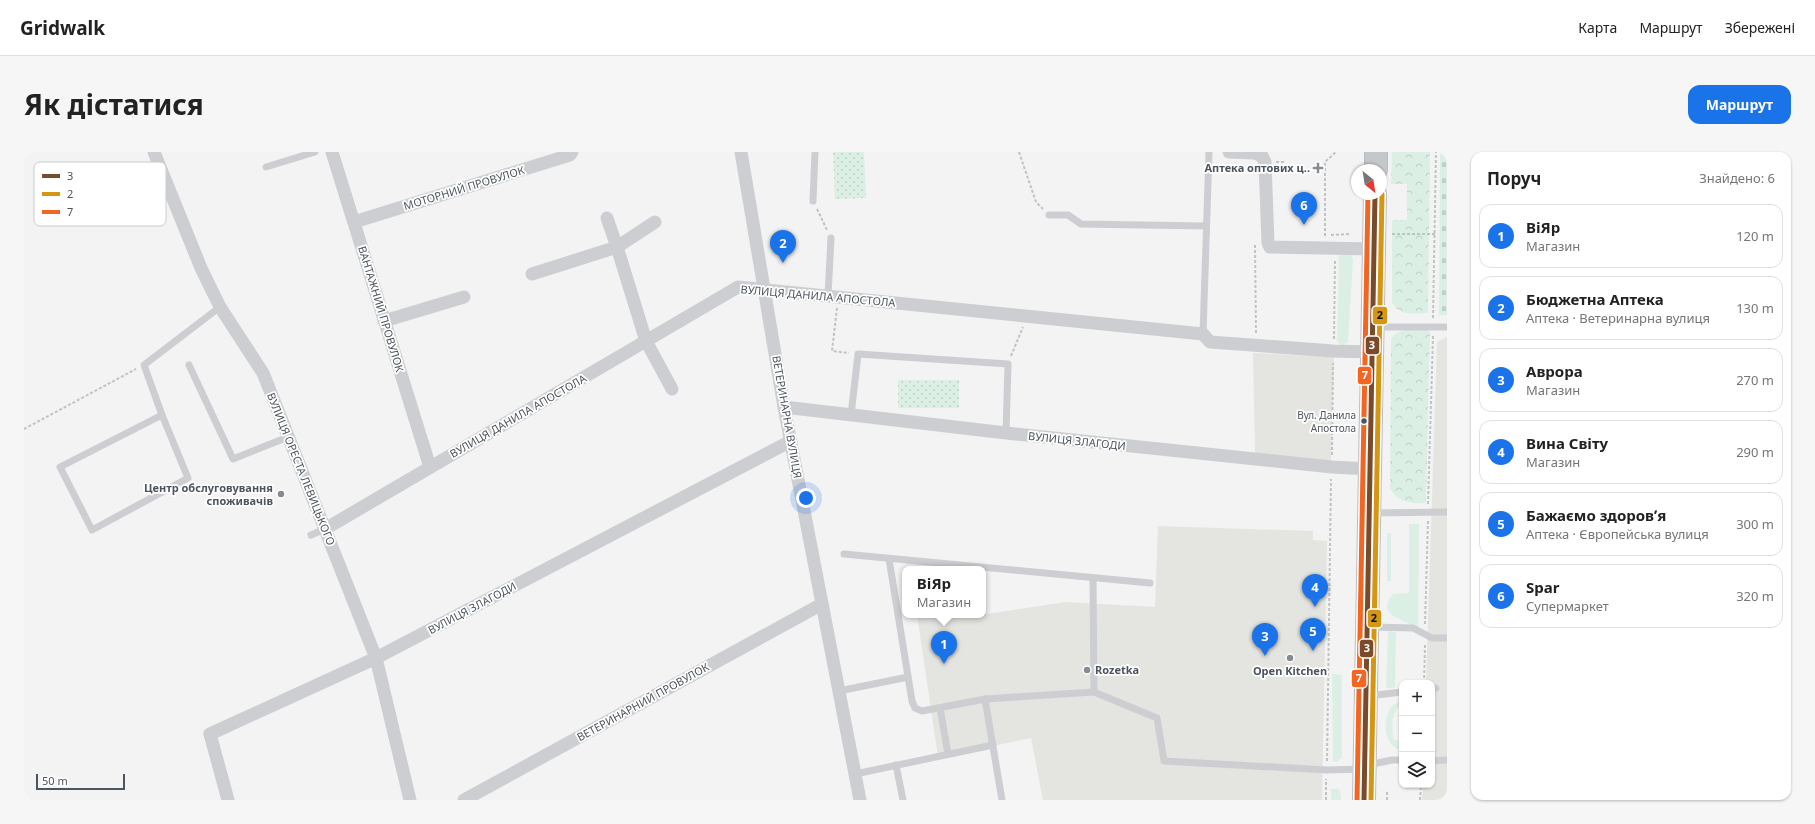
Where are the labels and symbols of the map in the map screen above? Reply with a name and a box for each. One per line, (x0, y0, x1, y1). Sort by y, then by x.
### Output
place label: Аптека оптових ц‥ (1204, 160, 1310, 175)
legend (34, 162, 166, 226)
street label: МОТОРНИЙ ПРОВУЛОК (402, 162, 526, 213)
marker: Аптека оптових ц‥ (1313, 163, 1323, 173)
north arrow (1351, 164, 1387, 200)
text: 3 (67, 168, 73, 183)
text: 2 (67, 186, 73, 201)
pin: 6 (1291, 192, 1317, 225)
text: 7 (67, 204, 73, 219)
pin: 2 (770, 230, 796, 263)
street label: ВАНТАЖНИЙ ПРОВУЛОК (355, 244, 408, 374)
street label: ВУЛИЦЯ ДАНИЛА АПОСТОЛА (740, 281, 897, 310)
line badge: 2 (1372, 306, 1388, 325)
text: 2 (1377, 307, 1383, 322)
line badge: 3 (1365, 336, 1380, 355)
text: 3 (1369, 337, 1375, 352)
street label: ВЕТЕРИНАРНА ВУЛИЦЯ (769, 354, 806, 479)
line badge: 7 (1357, 366, 1372, 385)
text: 7 (1362, 367, 1368, 382)
street label: ВУЛИЦЯ ДАНИЛА АПОСТОЛА (447, 370, 590, 461)
street label: ВУЛИЦЯ ОРЕСТА ЛЕВИЦЬКОГО (264, 390, 339, 547)
place label: Вул. Данила Апостола (1297, 408, 1356, 435)
marker: Вул. Данила Апостола (1359, 416, 1369, 426)
street label: ВУЛИЦЯ ЗЛАГОДИ (1028, 428, 1127, 453)
place label: Центр обслуговування споживачів (144, 480, 273, 508)
your location (796, 488, 816, 508)
marker: Центр обслуговування споживачів (276, 489, 286, 499)
pin: 4 (1302, 574, 1328, 607)
street label: ВУЛИЦЯ ЗЛАГОДИ (425, 578, 519, 637)
line badge: 2 (1367, 609, 1382, 628)
text: 2 (1371, 610, 1377, 625)
pin: 5 (1300, 618, 1326, 651)
pin: 3 (1252, 623, 1278, 656)
pin: 1 (931, 631, 957, 664)
line badge: 3 (1359, 639, 1374, 658)
text: 3 (1364, 640, 1370, 655)
marker: Open Kitchen (1285, 653, 1295, 663)
street label: ВЕТЕРИНАРНИЙ ПРОВУЛОК (574, 659, 712, 744)
place label: Rozetka (1095, 662, 1139, 677)
place label: Open Kitchen (1253, 663, 1327, 678)
marker: Rozetka (1082, 665, 1092, 675)
line badge: 7 (1351, 669, 1367, 688)
text: 7 (1356, 670, 1362, 685)
scale bar (36, 772, 125, 791)

